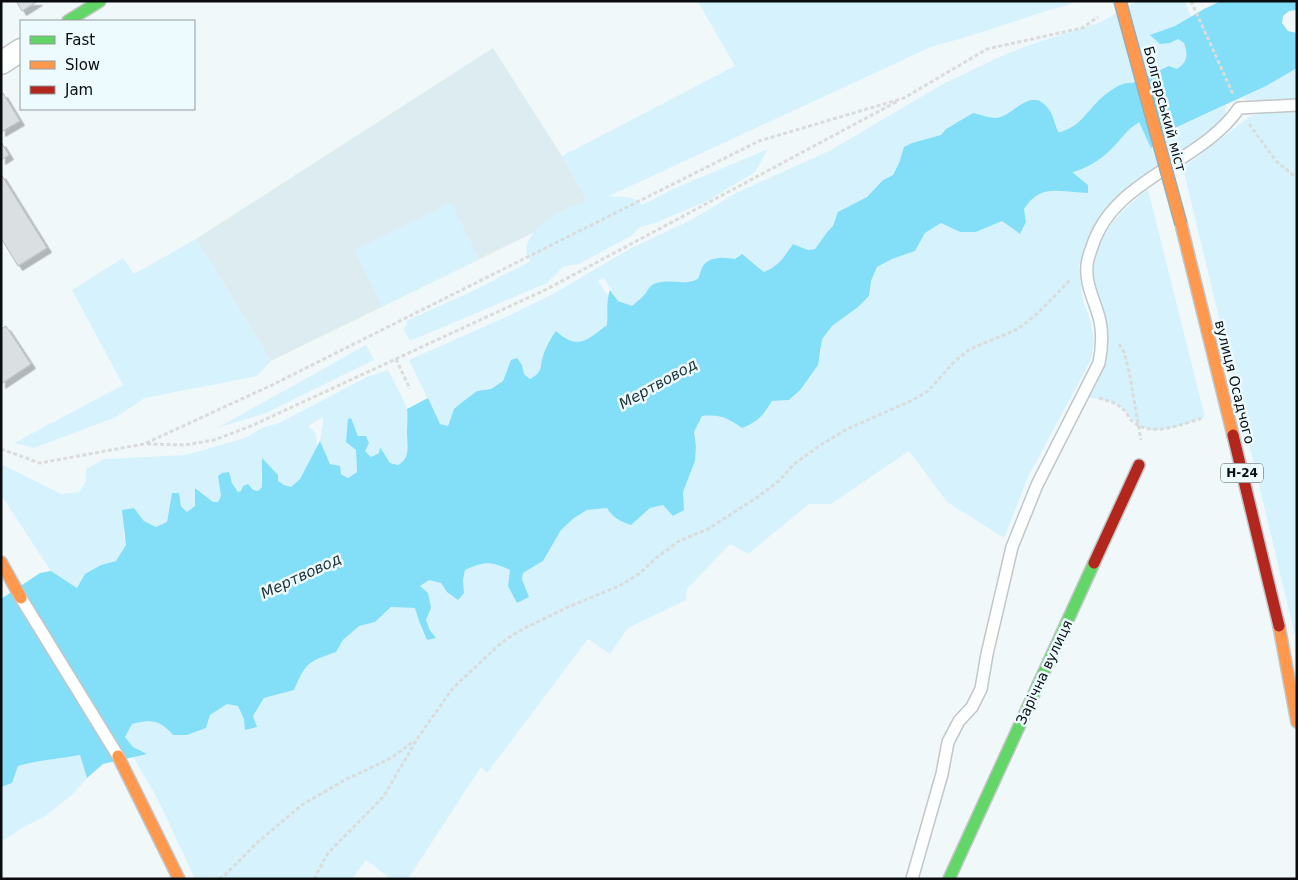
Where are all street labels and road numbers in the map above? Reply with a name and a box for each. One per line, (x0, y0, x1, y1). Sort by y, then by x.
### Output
street label: Болгарський міст (1141, 44, 1189, 174)
street label: вулиця Осадчого (1212, 319, 1258, 445)
road number: Н-24 (1221, 463, 1263, 482)
street label: Зарічна вулиця (1013, 617, 1075, 727)

